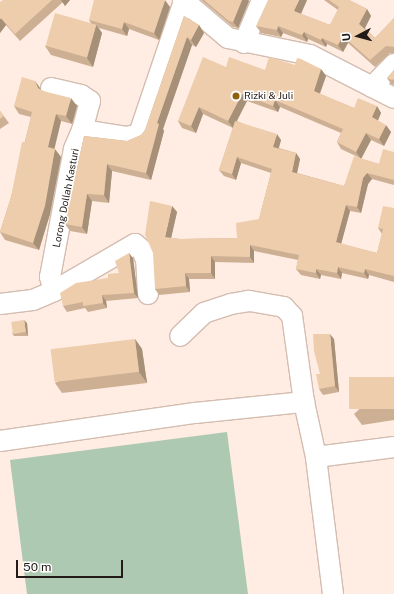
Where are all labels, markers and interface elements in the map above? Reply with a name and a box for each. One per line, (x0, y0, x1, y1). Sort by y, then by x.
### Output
north arrow (338, 16, 378, 56)
text: U (340, 33, 352, 42)
place label: Rizki & Juli (244, 90, 293, 102)
marker: Rizki & Juli (231, 91, 241, 101)
street label: Lorong Dollah Kasturi (51, 147, 81, 249)
scale bar (18, 552, 125, 578)
text: 50 m (23, 560, 51, 574)

